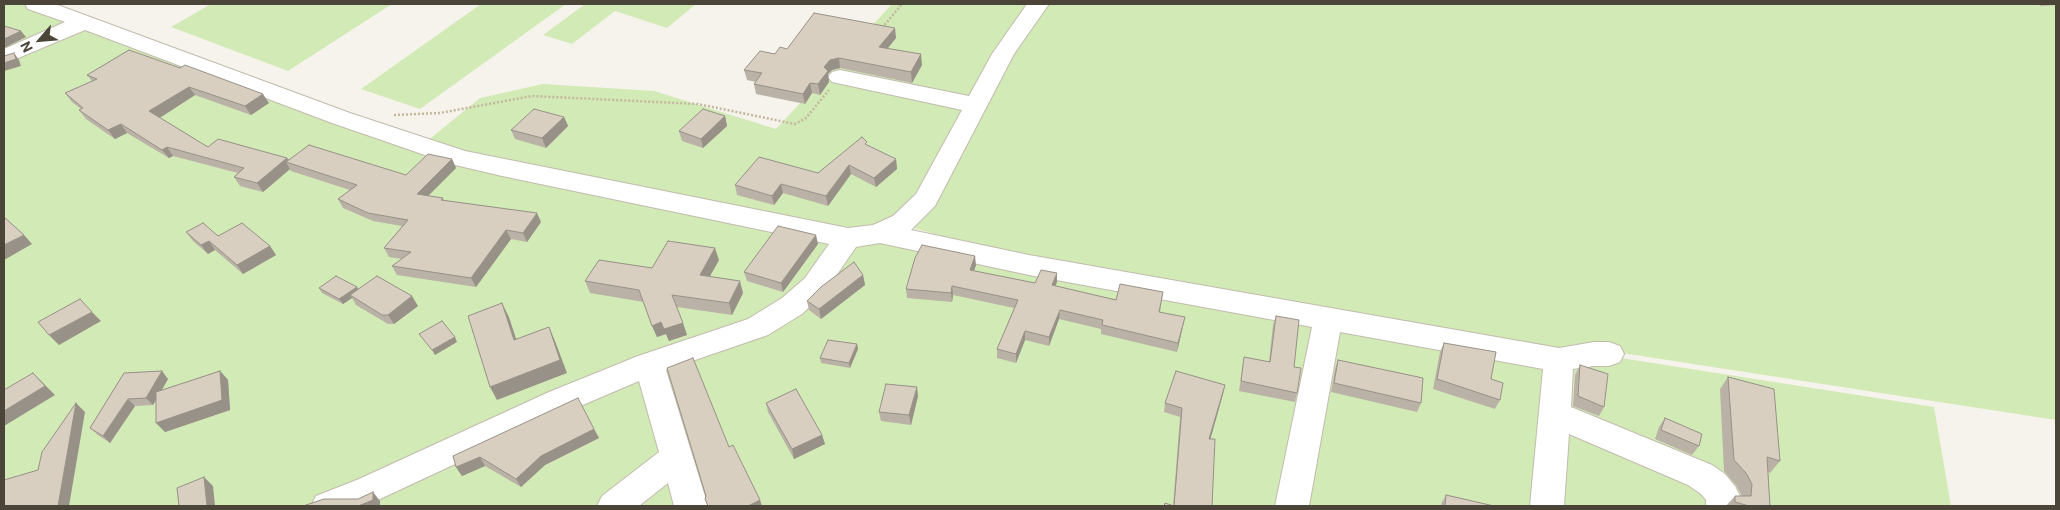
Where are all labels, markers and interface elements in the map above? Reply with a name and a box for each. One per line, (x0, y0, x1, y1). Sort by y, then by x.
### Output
north arrow (15, 15, 65, 65)
text: N (17, 39, 36, 55)

